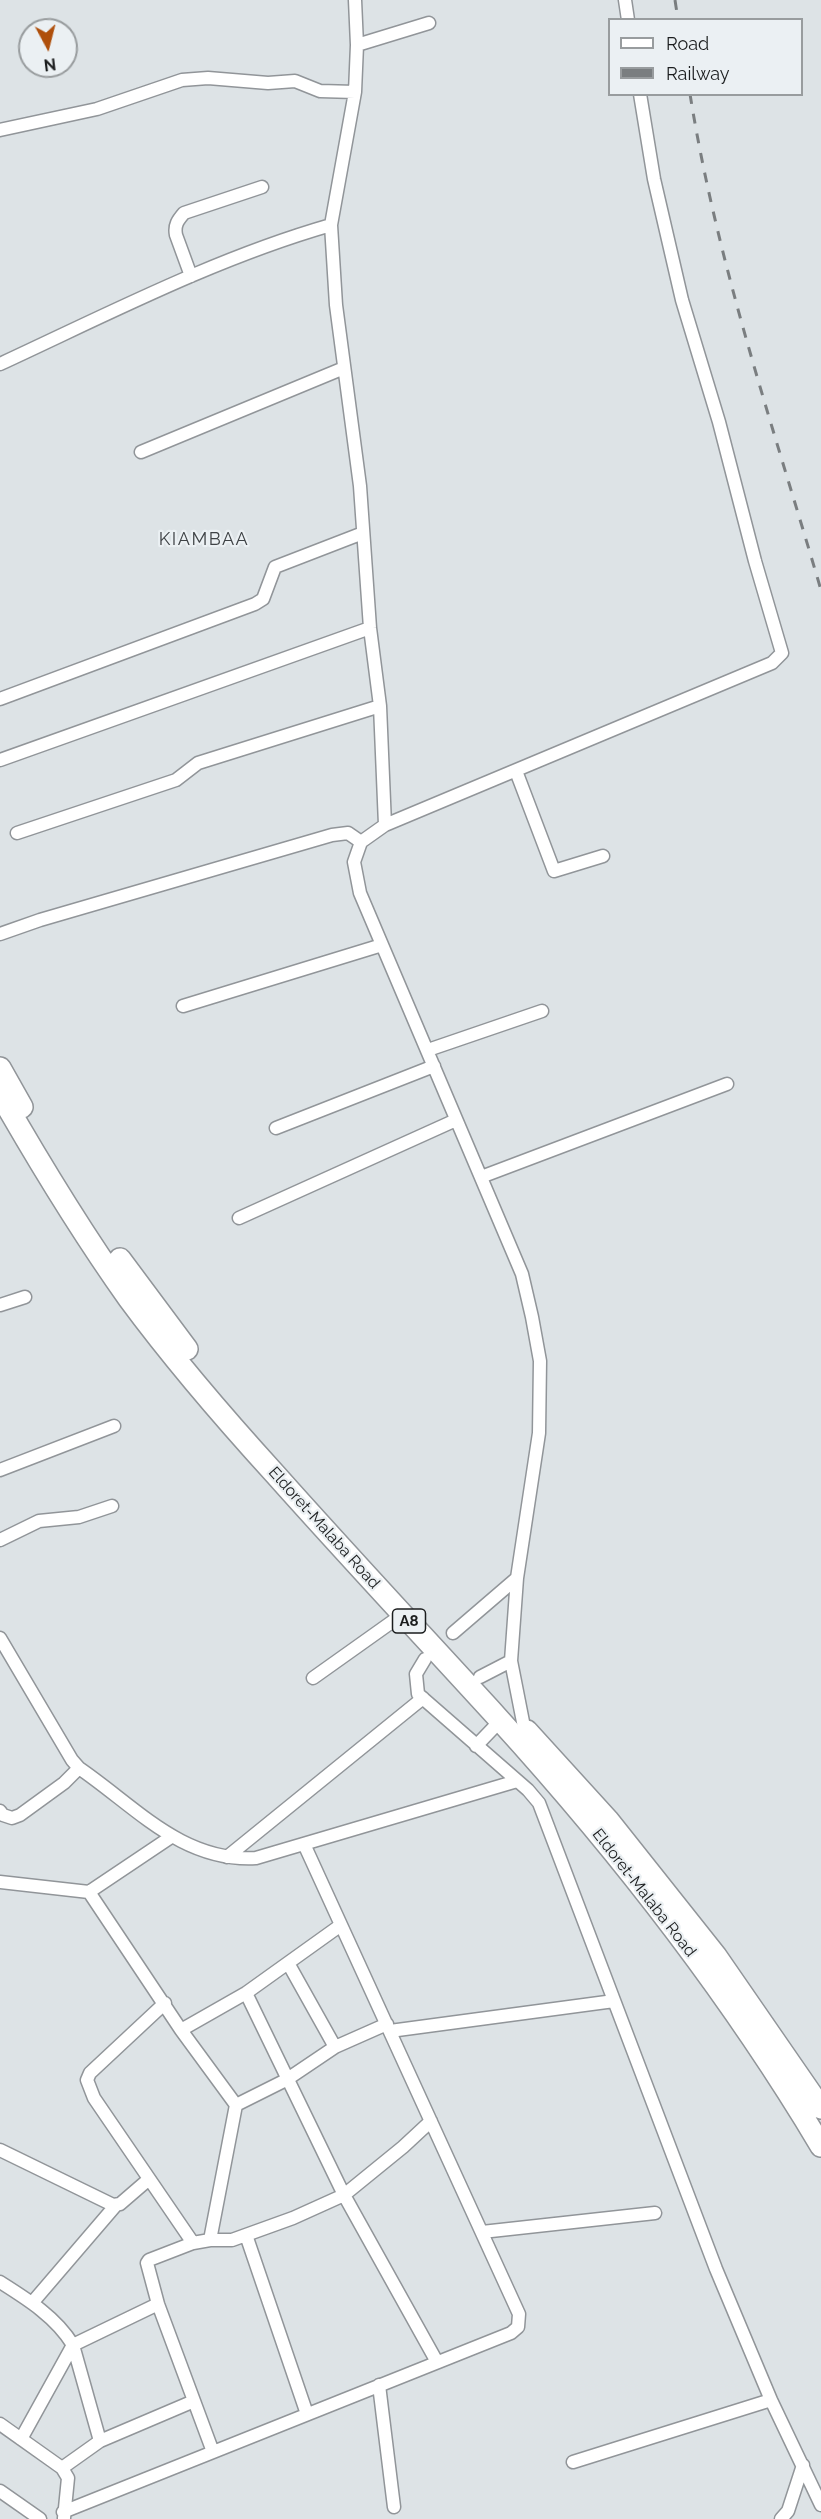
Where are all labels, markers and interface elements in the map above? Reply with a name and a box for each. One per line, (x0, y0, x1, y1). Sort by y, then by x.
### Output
north arrow (18, 18, 78, 78)
legend (608, 18, 803, 96)
text: Road (666, 33, 709, 54)
text: N (43, 54, 57, 75)
text: Railway (666, 63, 730, 84)
district label: KIAMBAA (159, 529, 249, 551)
street label: Eldoret-Malaba Road (264, 1463, 384, 1593)
road number: A8 (392, 1609, 426, 1633)
street label: Eldoret-Malaba Road (588, 1825, 700, 1961)

